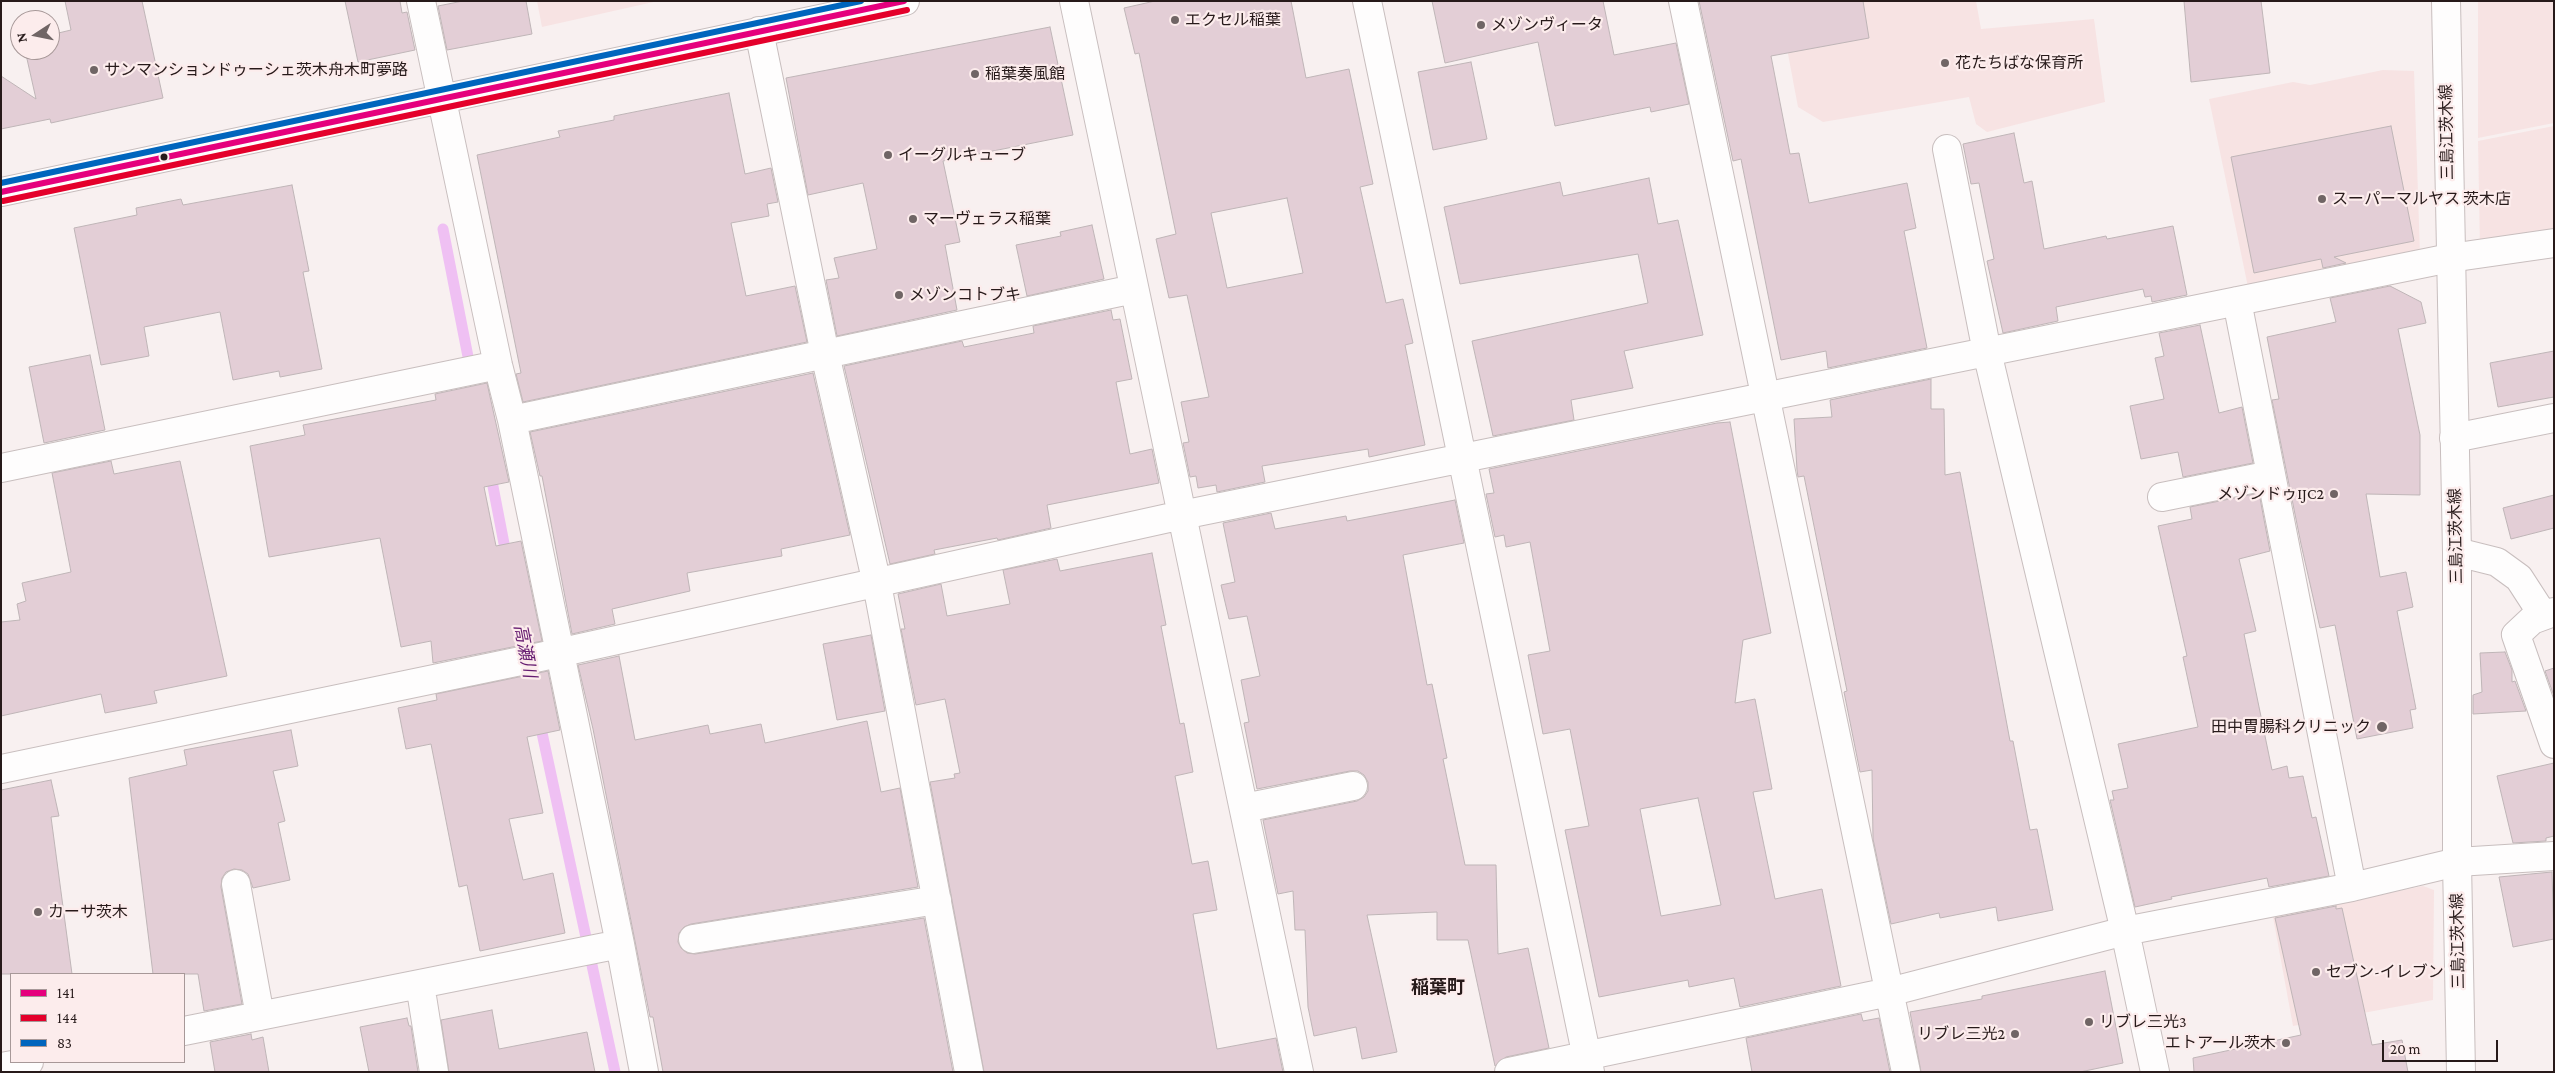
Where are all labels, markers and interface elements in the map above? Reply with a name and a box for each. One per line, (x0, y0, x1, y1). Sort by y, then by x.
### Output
north arrow (10, 10, 60, 60)
place label: エクセル稲葉 (1185, 10, 1281, 30)
marker: エクセル稲葉 (1169, 14, 1181, 26)
place label: メゾンヴィータ (1491, 15, 1603, 35)
marker: メゾンヴィータ (1475, 19, 1487, 31)
text: N (12, 31, 30, 44)
place label: 花たちばな保育所 (1955, 53, 2083, 73)
marker: 花たちばな保育所 (1939, 57, 1951, 69)
place label: サンマンションドゥーシェ茨木舟木町夢路 (104, 60, 408, 80)
marker: サンマンションドゥーシェ茨木舟木町夢路 (88, 64, 100, 76)
place label: 稲葉奏風館 (985, 64, 1065, 84)
marker: 稲葉奏風館 (969, 68, 981, 80)
street label: 三島江茨木線 (2437, 84, 2457, 180)
place label: イーグルキューブ (898, 145, 1026, 165)
marker: イーグルキューブ (882, 149, 894, 161)
unlabelled marker (159, 152, 169, 162)
place label: スーパーマルヤス 茨木店 (2332, 189, 2511, 209)
marker: スーパーマルヤス 茨木店 (2316, 193, 2328, 205)
place label: マーヴェラス稲葉 (923, 209, 1051, 229)
marker: マーヴェラス稲葉 (907, 213, 919, 225)
place label: メゾンコトブキ (909, 285, 1021, 305)
marker: メゾンコトブキ (893, 289, 905, 301)
place label: メゾンドゥIJC2 (2217, 484, 2324, 504)
marker: メゾンドゥIJC2 (2328, 488, 2340, 500)
street label: 三島江茨木線 (2446, 488, 2466, 584)
water label: 高瀬川 (509, 622, 541, 680)
place label: 田中胃腸科クリニック (2211, 717, 2371, 737)
marker: 田中胃腸科クリニック (2375, 720, 2389, 734)
street label: 三島江茨木線 (2448, 893, 2468, 989)
place label: カーサ茨木 (48, 902, 128, 922)
marker: カーサ茨木 (32, 906, 44, 918)
place label: セブン-イレブン (2326, 962, 2444, 982)
marker: セブン-イレブン (2310, 966, 2322, 978)
legend (10, 973, 185, 1063)
district label: 稲葉町 (1411, 976, 1465, 998)
text: 141 (57, 985, 75, 1001)
text: 144 (57, 1010, 77, 1026)
place label: リブレ三光3 (2099, 1012, 2187, 1032)
marker: リブレ三光3 (2083, 1016, 2095, 1028)
place label: リブレ三光2 (1917, 1024, 2005, 1044)
marker: リブレ三光2 (2009, 1028, 2021, 1040)
scale bar (2385, 1030, 2501, 1062)
place label: エトアール茨木 (2165, 1033, 2276, 1053)
text: 83 (57, 1035, 72, 1051)
marker: エトアール茨木 (2280, 1037, 2292, 1049)
text: 20 m (2390, 1041, 2421, 1057)

